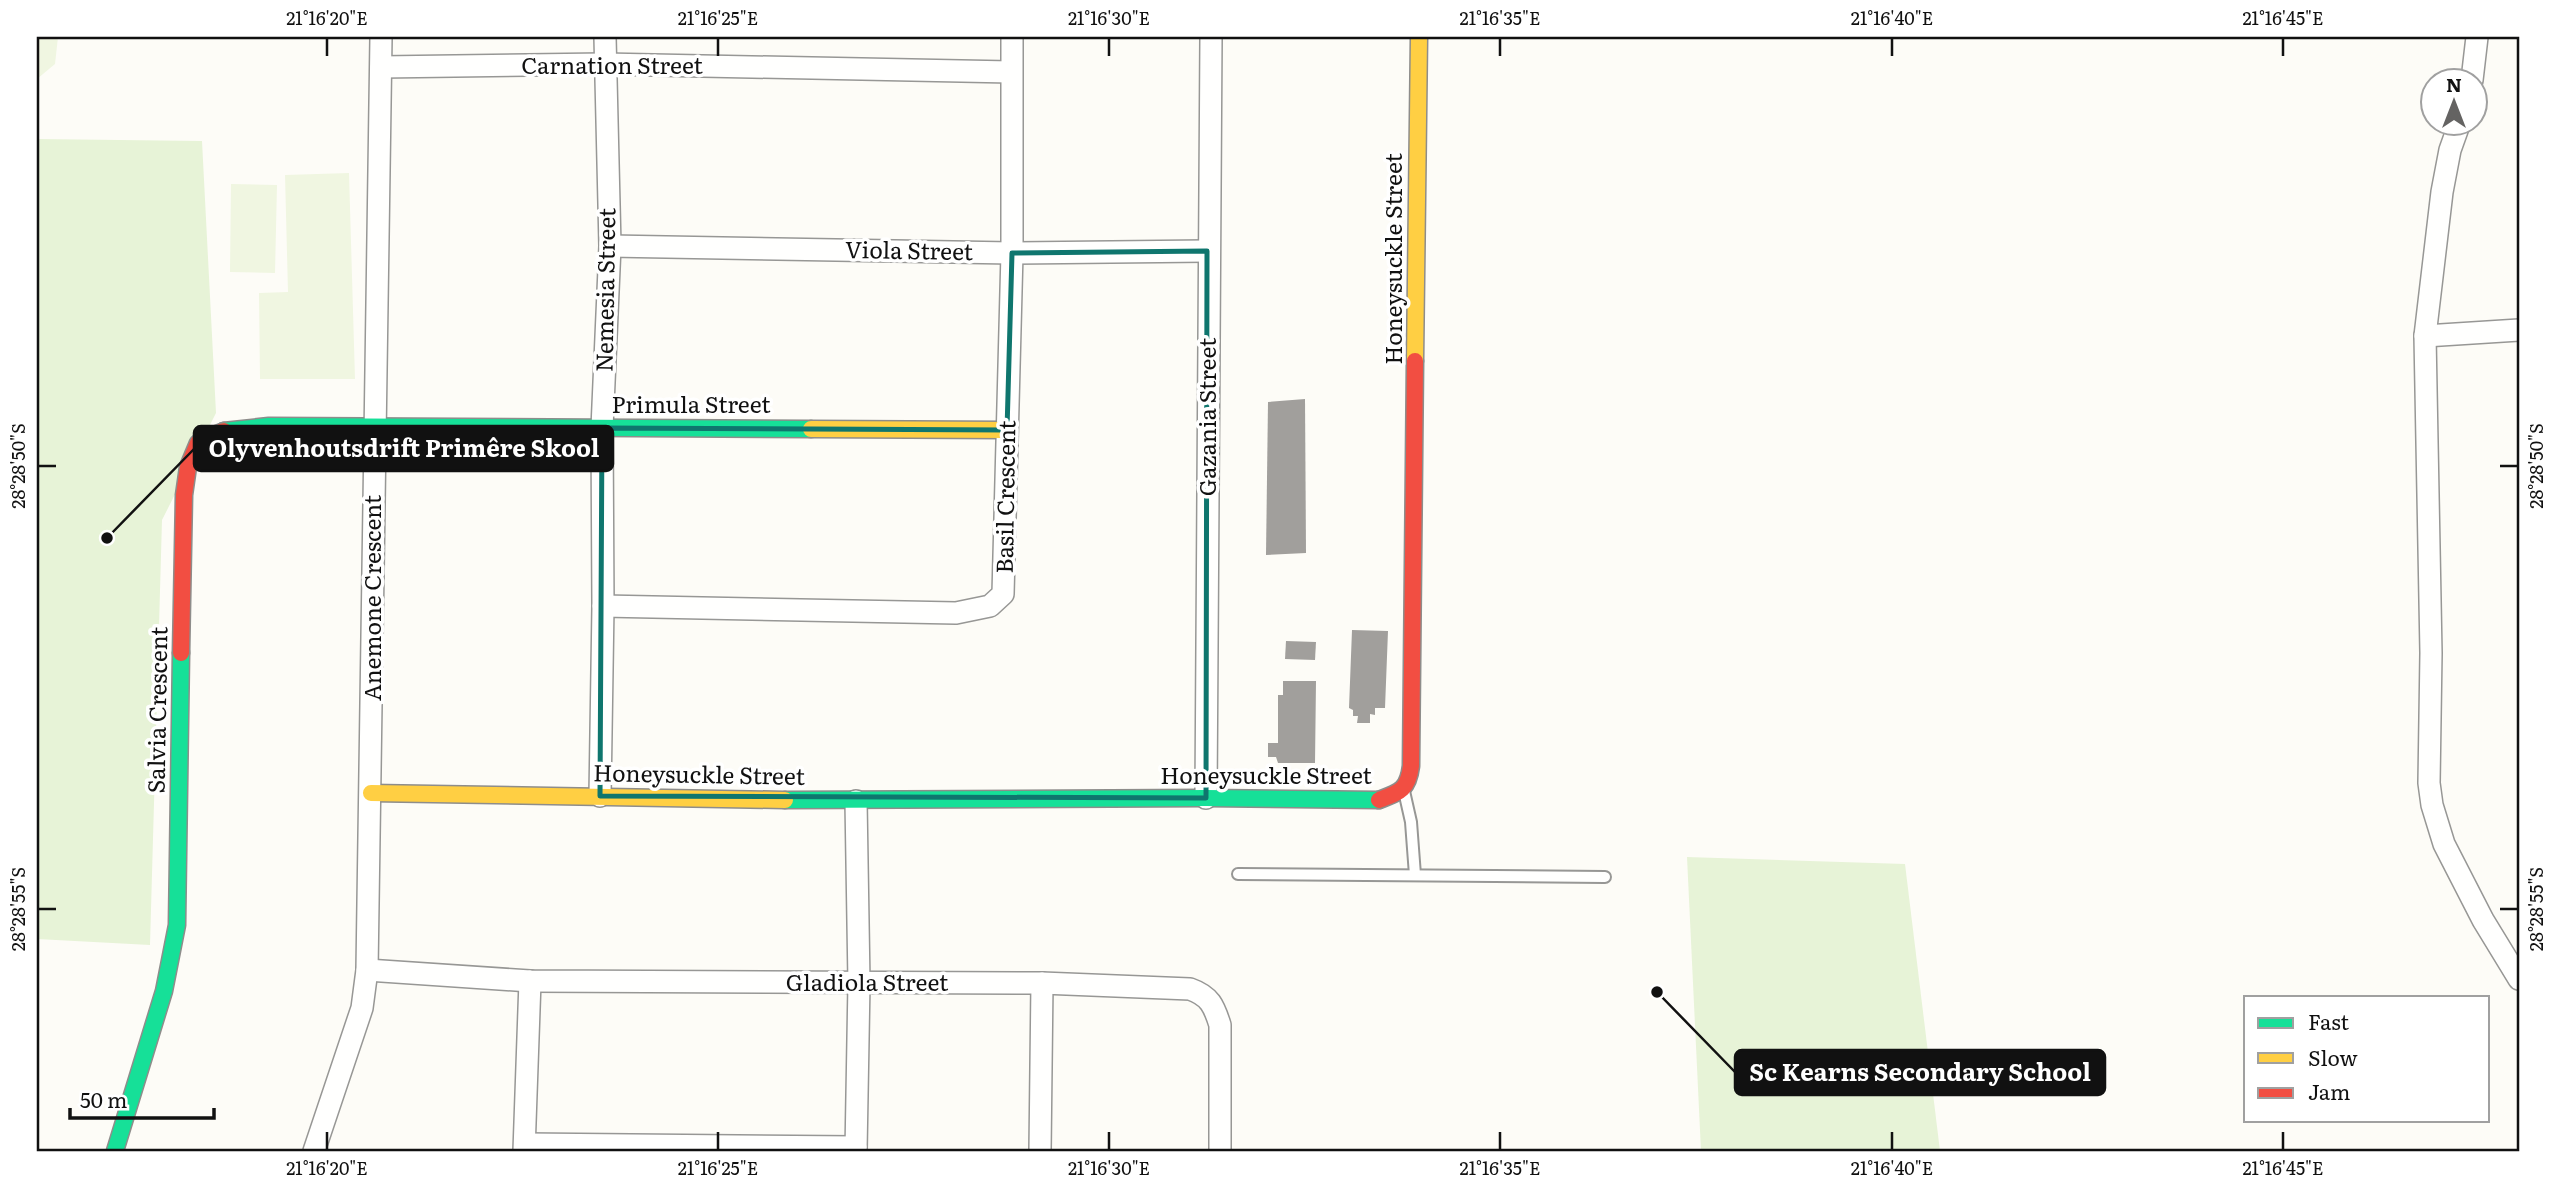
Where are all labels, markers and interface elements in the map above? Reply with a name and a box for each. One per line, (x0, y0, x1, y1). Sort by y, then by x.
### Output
text: 21°16'20"E (286, 4, 368, 31)
text: 21°16'25"E (678, 4, 758, 31)
text: 21°16'30"E (1068, 4, 1150, 31)
text: 21°16'35"E (1460, 4, 1540, 31)
text: 21°16'40"E (1851, 4, 1933, 31)
text: 21°16'45"E (2242, 4, 2324, 31)
street label: Carnation Street (521, 47, 704, 81)
north arrow (2420, 66, 2490, 136)
text: N (2446, 70, 2462, 98)
street label: Honeysuckle Street (1375, 152, 1409, 365)
street label: Nemesia Street (586, 207, 622, 372)
street label: Viola Street (845, 231, 974, 267)
street label: Gazania Street (1189, 337, 1223, 496)
street label: Primula Street (611, 386, 771, 420)
street label: Basil Crescent (986, 419, 1022, 574)
text: 28°28'50"S (4, 423, 31, 509)
text: 28°28'50"S (2522, 423, 2549, 509)
callout: Olyvenhoutsdrift Primêre Skool (194, 426, 613, 471)
text: Olyvenhoutsdrift Primêre Skool (208, 429, 600, 464)
street label: Anemone Crescent (354, 494, 388, 701)
street label: Salvia Crescent (138, 626, 174, 794)
street label: Honeysuckle Street (593, 754, 806, 792)
street label: Honeysuckle Street (1160, 757, 1373, 791)
text: 28°28'55"S (4, 867, 31, 951)
text: 28°28'55"S (2522, 867, 2549, 951)
street label: Gladiola Street (786, 964, 949, 998)
legend (2244, 996, 2490, 1122)
text: Fast (2308, 1005, 2349, 1036)
text: Slow (2308, 1041, 2358, 1072)
callout: Sc Kearns Secondary School (1735, 1050, 2105, 1095)
text: Sc Kearns Secondary School (1749, 1053, 2091, 1088)
text: Jam (2308, 1075, 2350, 1106)
scale bar (70, 1076, 214, 1120)
text: 50 m (80, 1083, 127, 1114)
text: 21°16'20"E (286, 1154, 368, 1181)
text: 21°16'25"E (678, 1154, 758, 1181)
text: 21°16'30"E (1068, 1154, 1150, 1181)
text: 21°16'35"E (1460, 1154, 1540, 1181)
text: 21°16'40"E (1851, 1154, 1933, 1181)
text: 21°16'45"E (2242, 1154, 2324, 1181)

